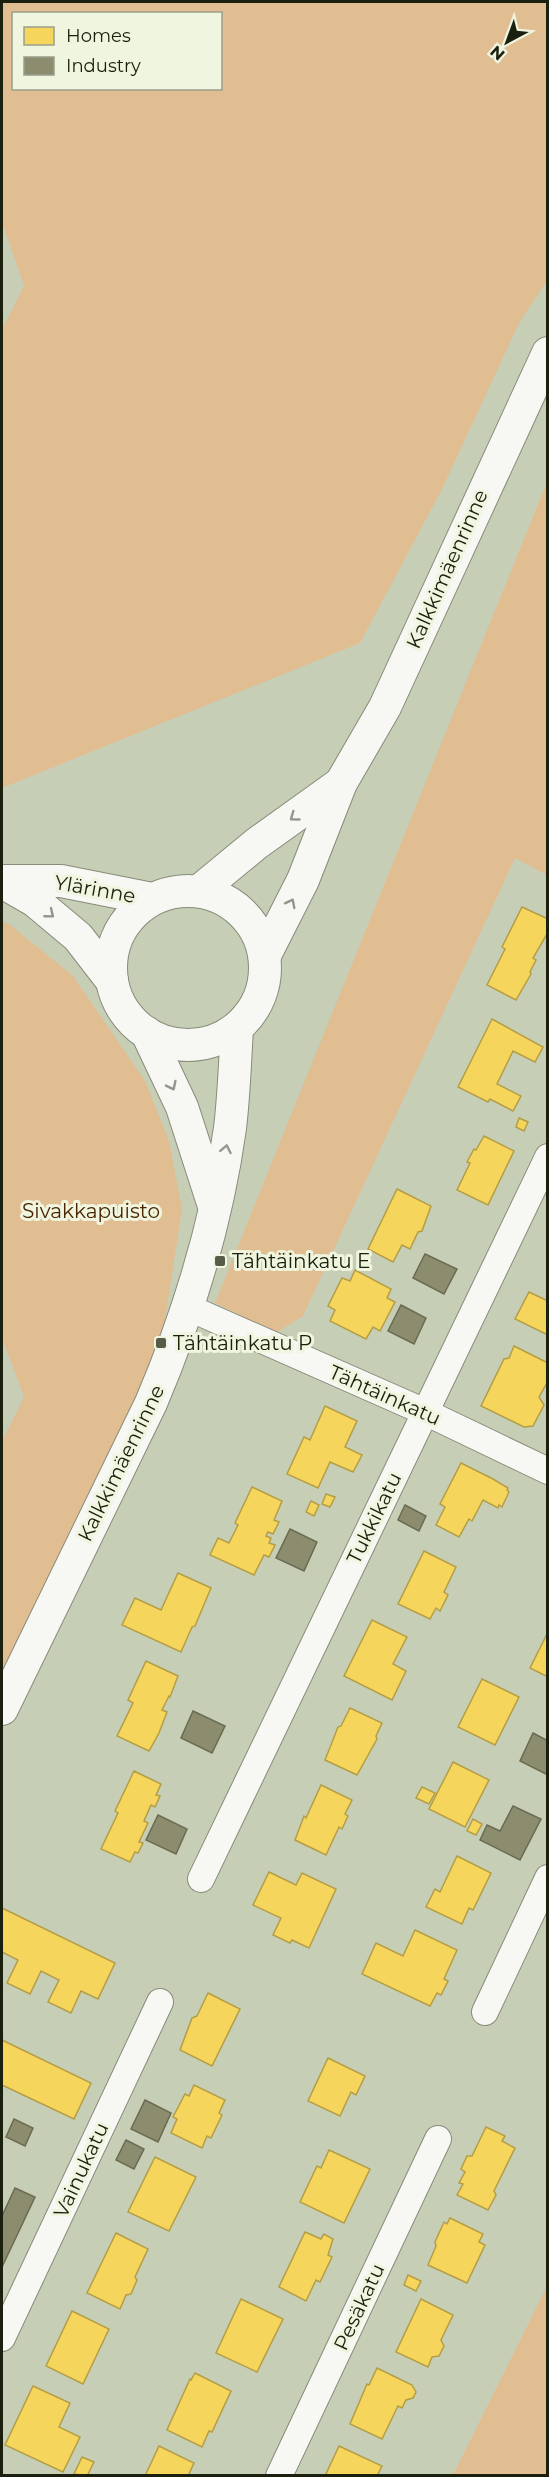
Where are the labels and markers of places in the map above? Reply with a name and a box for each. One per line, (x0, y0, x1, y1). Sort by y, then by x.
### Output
place label: Tähtäinkatu E (232, 1249, 370, 1273)
marker: Tähtäinkatu E (213, 1254, 227, 1268)
place label: Tähtäinkatu P (173, 1331, 312, 1355)
marker: Tähtäinkatu P (154, 1336, 168, 1350)

